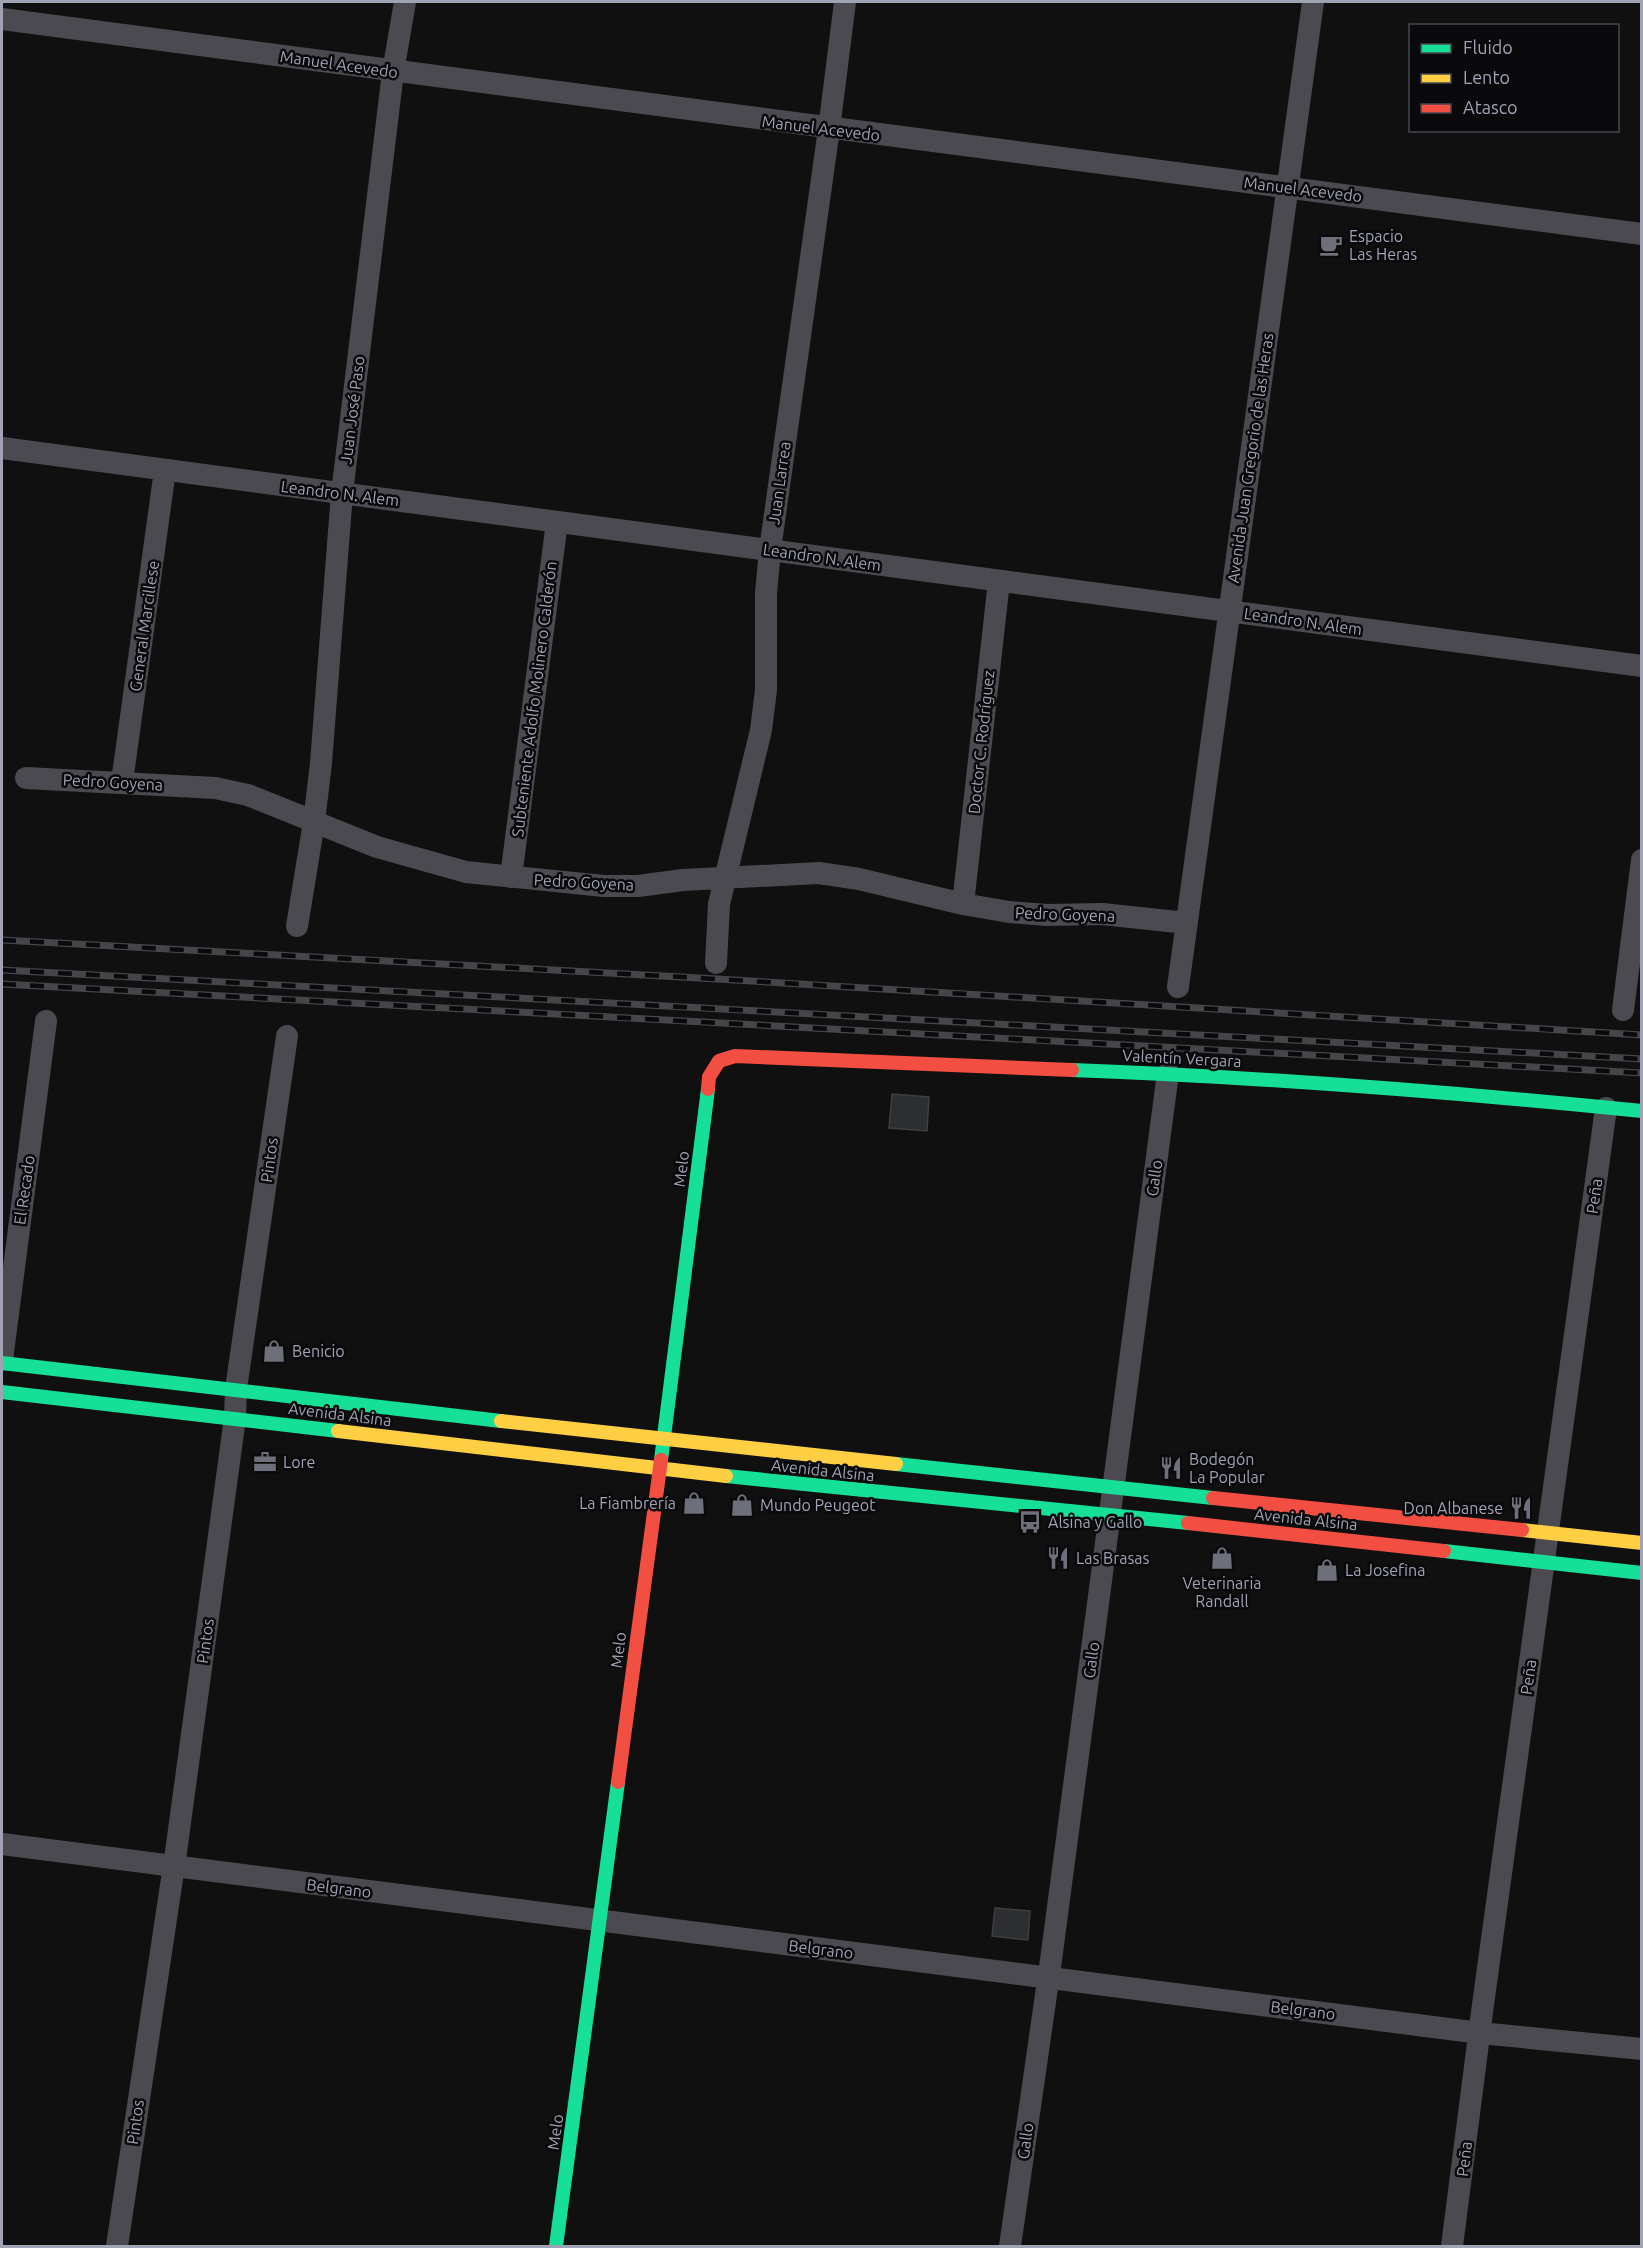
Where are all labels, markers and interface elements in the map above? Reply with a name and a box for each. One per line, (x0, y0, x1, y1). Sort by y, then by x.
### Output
legend (1409, 24, 1619, 132)
text: Fluido (1463, 37, 1513, 57)
street label: Manuel Acevedo (279, 47, 399, 81)
text: Lento (1463, 67, 1510, 87)
text: Atasco (1463, 97, 1518, 117)
street label: Manuel Acevedo (761, 112, 881, 144)
street label: Manuel Acevedo (1243, 173, 1363, 205)
place label: Espacio Las Heras (1349, 227, 1417, 263)
cafe icon: Espacio Las Heras (1318, 232, 1344, 258)
street label: Avenida Juan Gregorio de las Heras (1224, 332, 1276, 584)
street label: Juan José Paso (336, 355, 368, 465)
street label: Juan Larrea (764, 440, 794, 526)
street label: Leandro N. Alem (280, 477, 400, 509)
street label: Leandro N. Alem (762, 540, 882, 574)
street label: General Marcillese (126, 559, 162, 693)
street label: Subteniente Adolfo Molinero Calderón (508, 560, 560, 838)
street label: Leandro N. Alem (1243, 604, 1363, 638)
street label: Doctor C. Rodríguez (965, 669, 997, 815)
street label: Pedro Goyena (62, 770, 164, 794)
street label: Pedro Goyena (533, 870, 635, 894)
street label: Pedro Goyena (1015, 903, 1115, 925)
street label: Valentín Vergara (1122, 1046, 1242, 1070)
street label: Pintos (257, 1136, 281, 1184)
street label: Melo (670, 1150, 692, 1188)
street label: El Recado (10, 1154, 38, 1226)
street label: Gallo (1143, 1159, 1165, 1197)
street label: Peña (1583, 1177, 1605, 1215)
shop icon: Benicio (261, 1338, 287, 1364)
place label: Benicio (292, 1342, 345, 1360)
street label: Avenida Alsina (287, 1399, 393, 1429)
office icon: Lore (252, 1449, 278, 1475)
place label: Bodegón La Popular (1189, 1450, 1265, 1486)
place label: Lore (283, 1453, 315, 1471)
restaurant icon: Bodegón La Popular (1158, 1455, 1184, 1481)
street label: Avenida Alsina (770, 1456, 876, 1484)
shop icon: La Fiambrería (681, 1490, 707, 1516)
shop icon: Mundo Peugeot (729, 1492, 755, 1518)
place label: La Fiambrería (579, 1494, 676, 1512)
restaurant icon: Don Albanese (1508, 1495, 1534, 1521)
place label: Mundo Peugeot (760, 1496, 876, 1514)
place label: Don Albanese (1404, 1499, 1503, 1517)
street label: Avenida Alsina (1253, 1505, 1359, 1533)
bus stop icon: Alsina y Gallo (1017, 1509, 1043, 1535)
place label: Alsina y Gallo (1048, 1513, 1142, 1531)
restaurant icon: Las Brasas (1045, 1545, 1071, 1571)
shop icon: Veterinaria Randall (1209, 1545, 1235, 1571)
place label: Las Brasas (1076, 1549, 1150, 1567)
shop icon: La Josefina (1314, 1557, 1340, 1583)
place label: La Josefina (1345, 1561, 1425, 1579)
place label: Veterinaria Randall (1183, 1574, 1262, 1610)
street label: Pintos (193, 1617, 217, 1665)
street label: Melo (607, 1631, 629, 1669)
street label: Gallo (1080, 1641, 1102, 1679)
street label: Peña (1517, 1658, 1539, 1696)
street label: Belgrano (306, 1875, 372, 1901)
street label: Belgrano (788, 1936, 854, 1962)
street label: Belgrano (1270, 1997, 1336, 2023)
street label: Pintos (123, 2098, 147, 2146)
street label: Melo (544, 2113, 566, 2151)
street label: Gallo (1014, 2122, 1036, 2160)
street label: Peña (1453, 2140, 1475, 2178)

